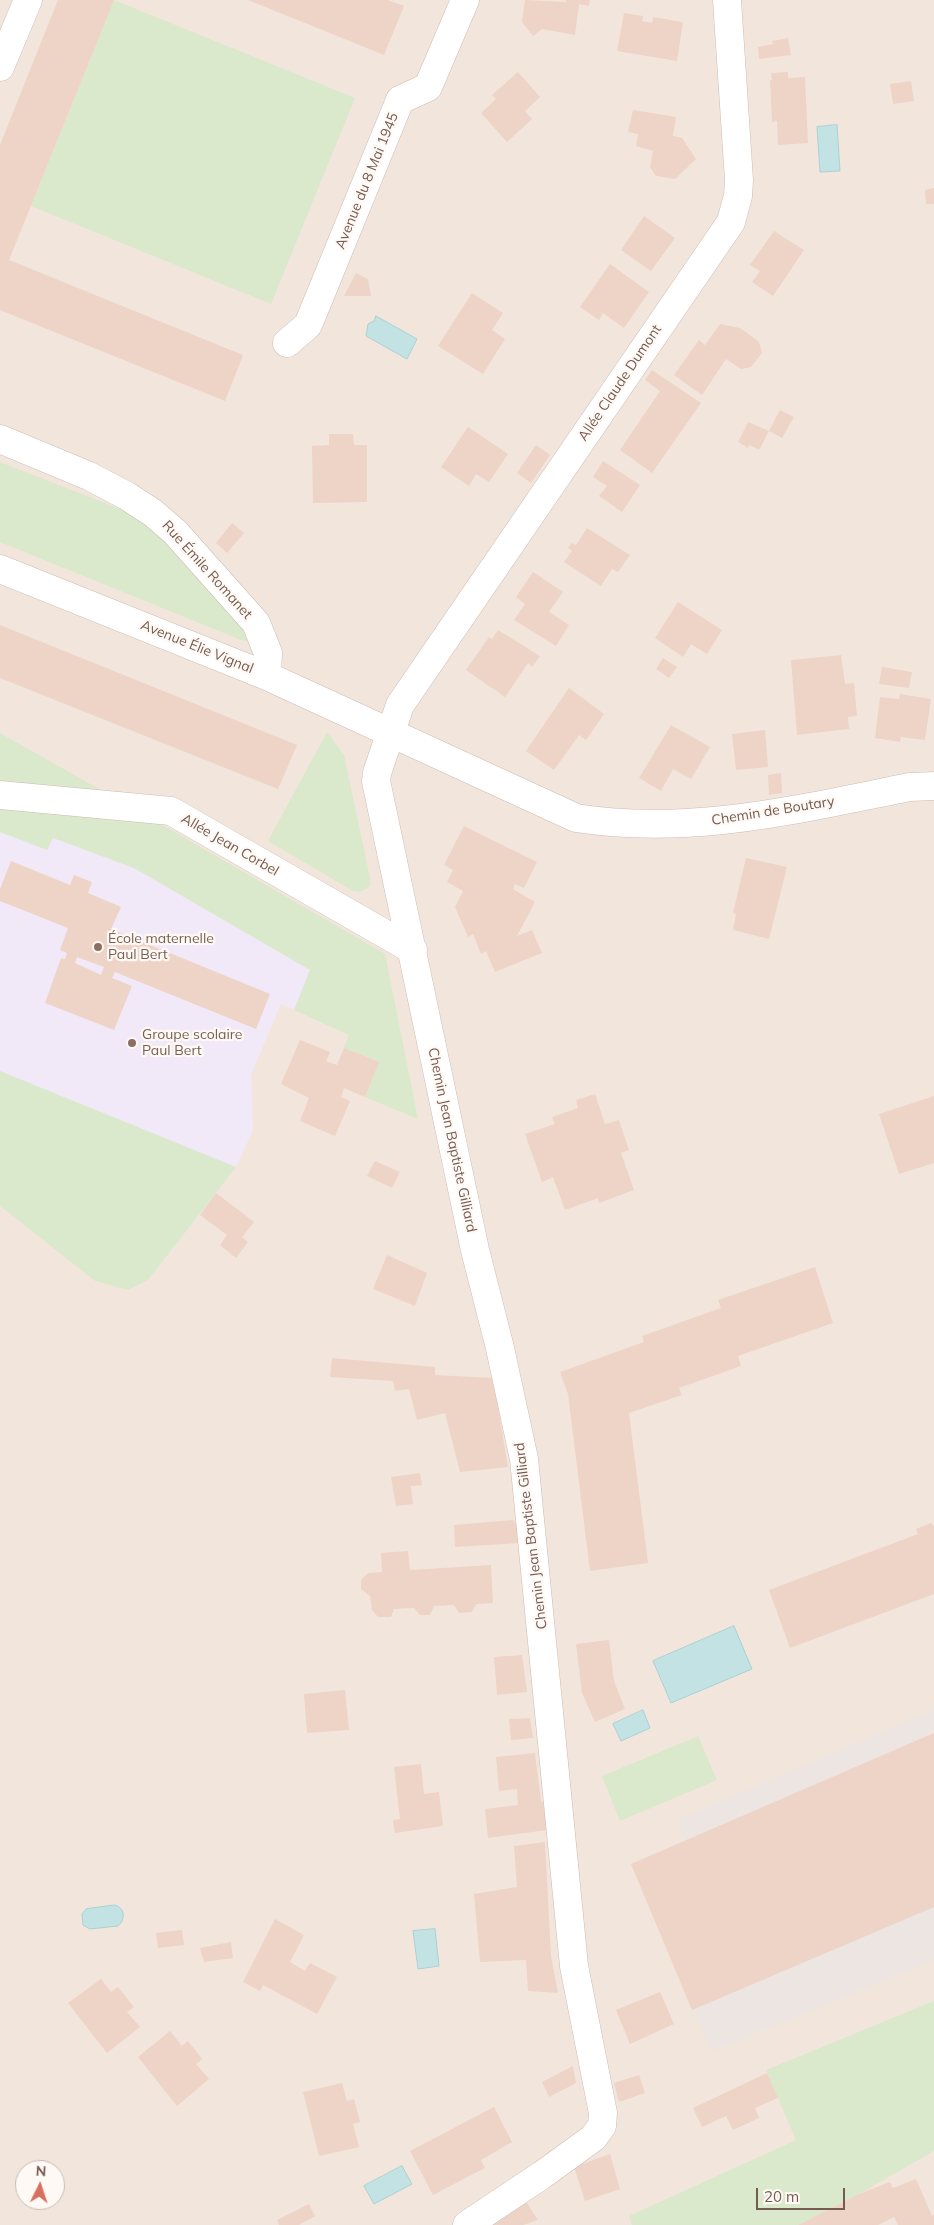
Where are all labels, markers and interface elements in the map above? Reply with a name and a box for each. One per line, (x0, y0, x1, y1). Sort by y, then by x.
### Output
street label: Avenue du 8 Mai 1945 (332, 110, 402, 252)
street label: Allée Claude Dumont (575, 322, 665, 444)
street label: Rue Émile Romanet (158, 517, 256, 623)
street label: Avenue Élie Vignal (138, 617, 256, 677)
street label: Chemin de Boutary (710, 793, 836, 829)
street label: Allée Jean Corbel (178, 810, 282, 880)
place label: École maternelle Paul Bert (108, 931, 214, 964)
marker: École maternelle Paul Bert (92, 941, 104, 953)
place label: Groupe scolaire Paul Bert (142, 1027, 242, 1060)
marker: Groupe scolaire Paul Bert (126, 1037, 138, 1049)
street label: Chemin Jean Baptiste Gilliard (424, 1046, 480, 1234)
street label: Chemin Jean Baptiste Gilliard (511, 1442, 551, 1630)
north arrow (15, 2160, 65, 2210)
text: N (35, 2162, 47, 2180)
scale bar (759, 2178, 848, 2210)
text: 20 m (764, 2187, 799, 2206)

